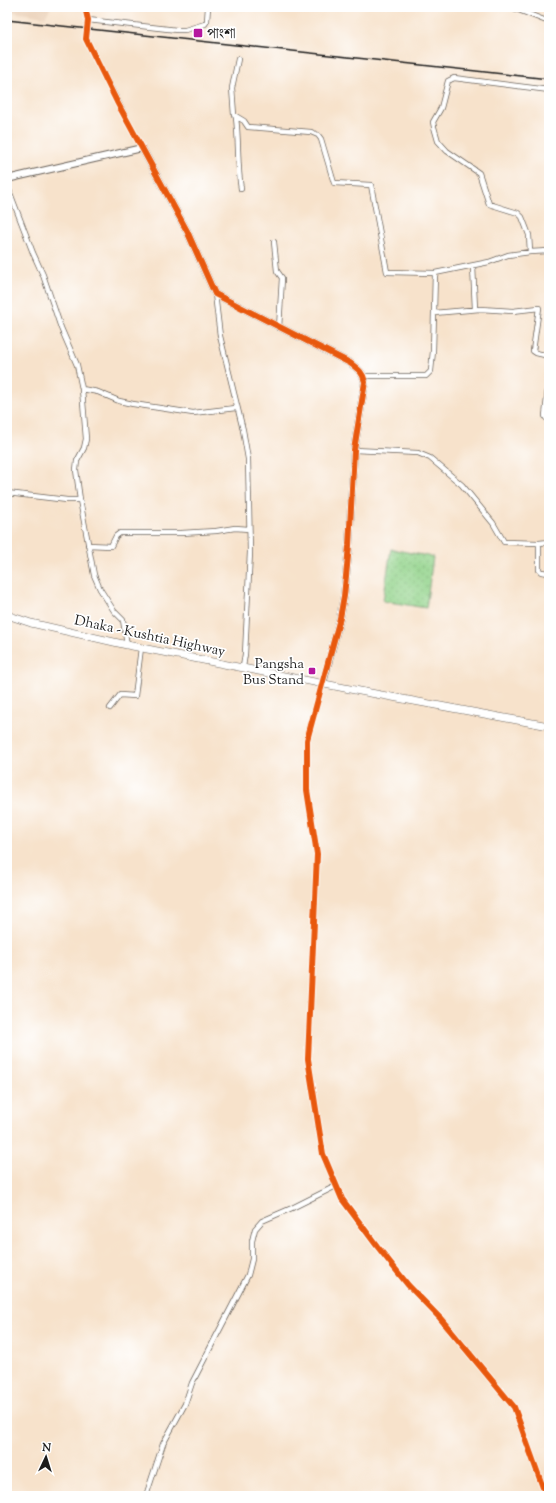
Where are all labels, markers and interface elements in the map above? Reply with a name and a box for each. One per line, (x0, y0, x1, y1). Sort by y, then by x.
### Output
place label: পাংশা (207, 25, 236, 45)
marker: পাংশা (192, 27, 204, 39)
street label: Dhaka - Kushtia Highway (72, 611, 227, 663)
place label: Pangsha Bus Stand (243, 655, 305, 691)
marker: Pangsha Bus Stand (307, 666, 317, 676)
north arrow (26, 1437, 66, 1477)
text: N (41, 1440, 52, 1456)

